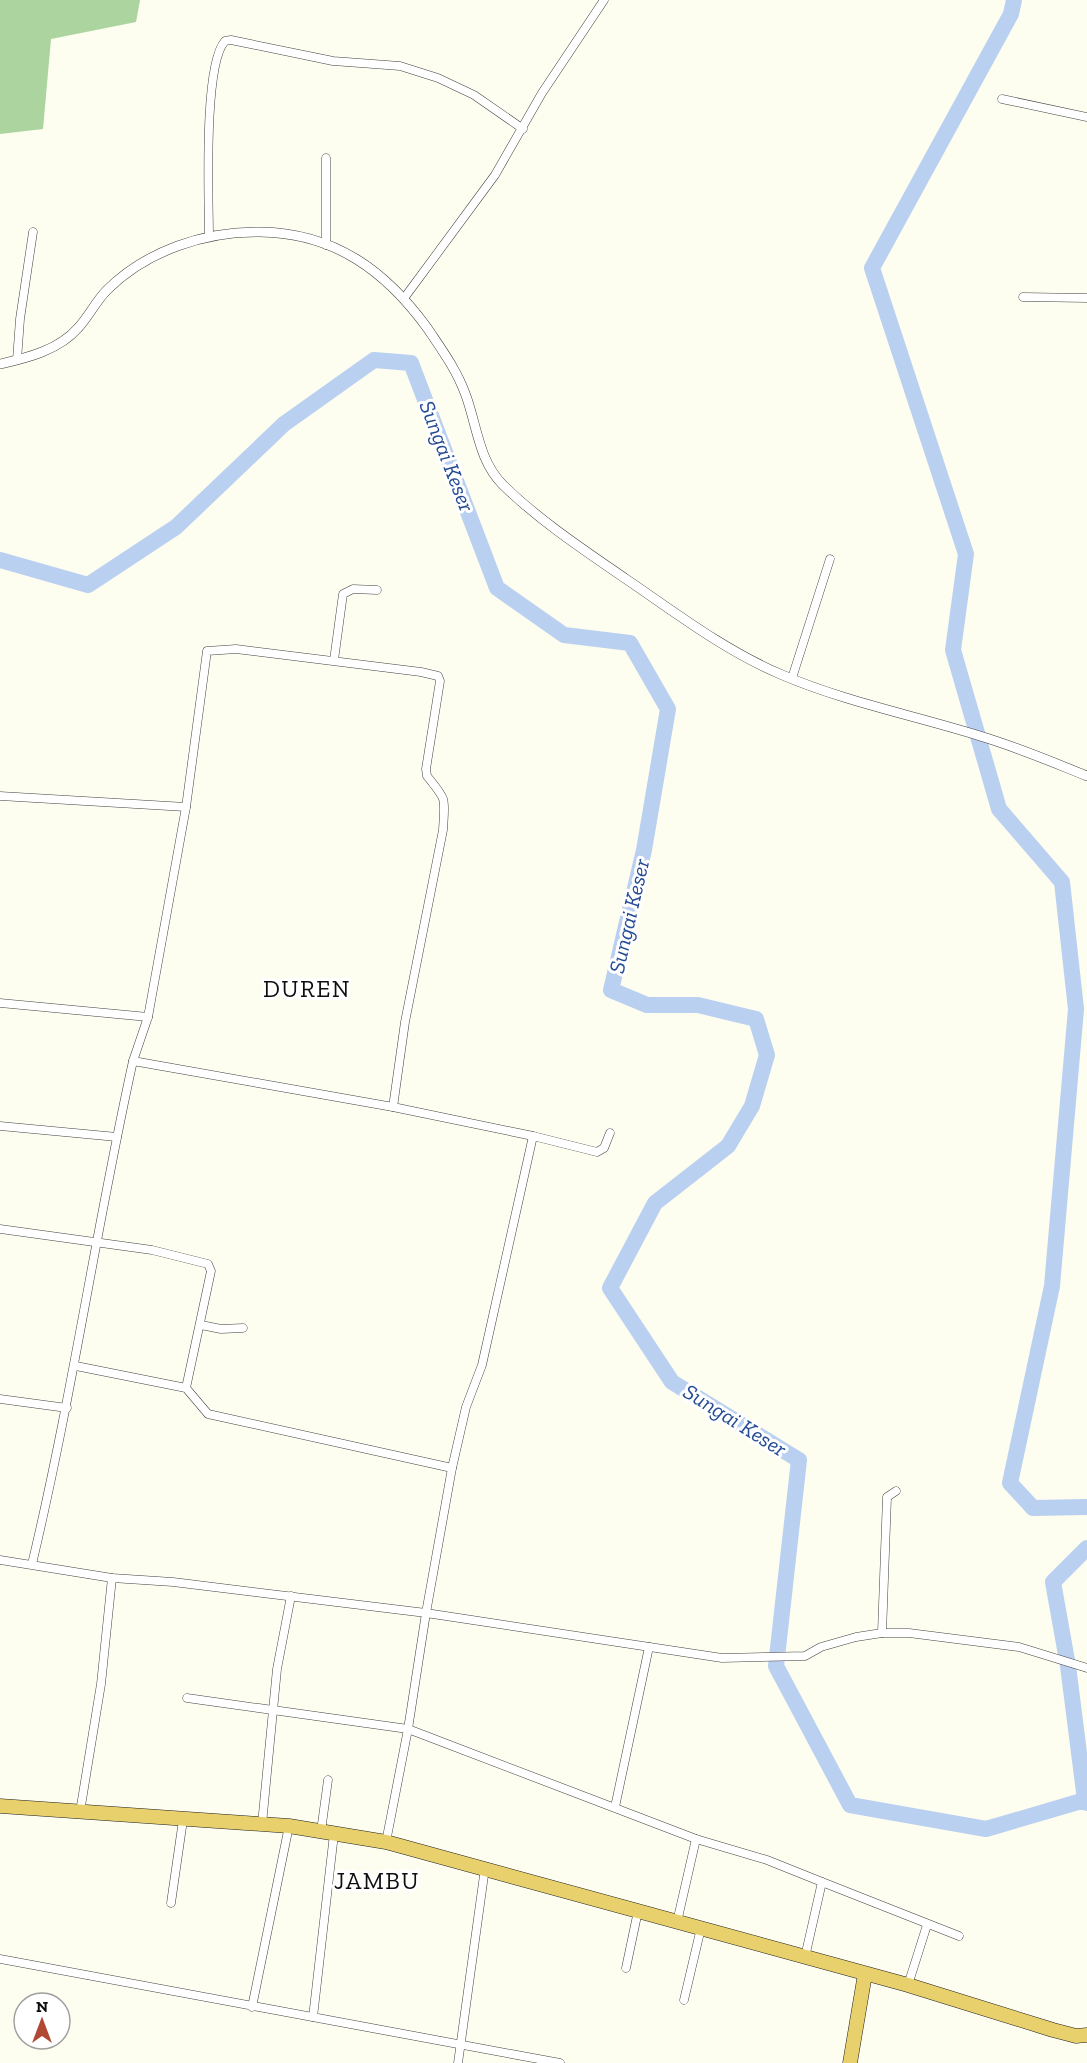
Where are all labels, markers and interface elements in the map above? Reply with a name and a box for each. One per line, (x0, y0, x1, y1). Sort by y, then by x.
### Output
water label: Sungai Keser (414, 397, 481, 516)
water label: Sungai Keser (603, 856, 655, 976)
district label: DUREN (263, 974, 351, 1003)
water label: Sungai Keser (678, 1378, 792, 1463)
district label: JAMBU (334, 1866, 420, 1895)
north arrow (12, 1991, 72, 2051)
text: N (36, 1997, 48, 2016)

